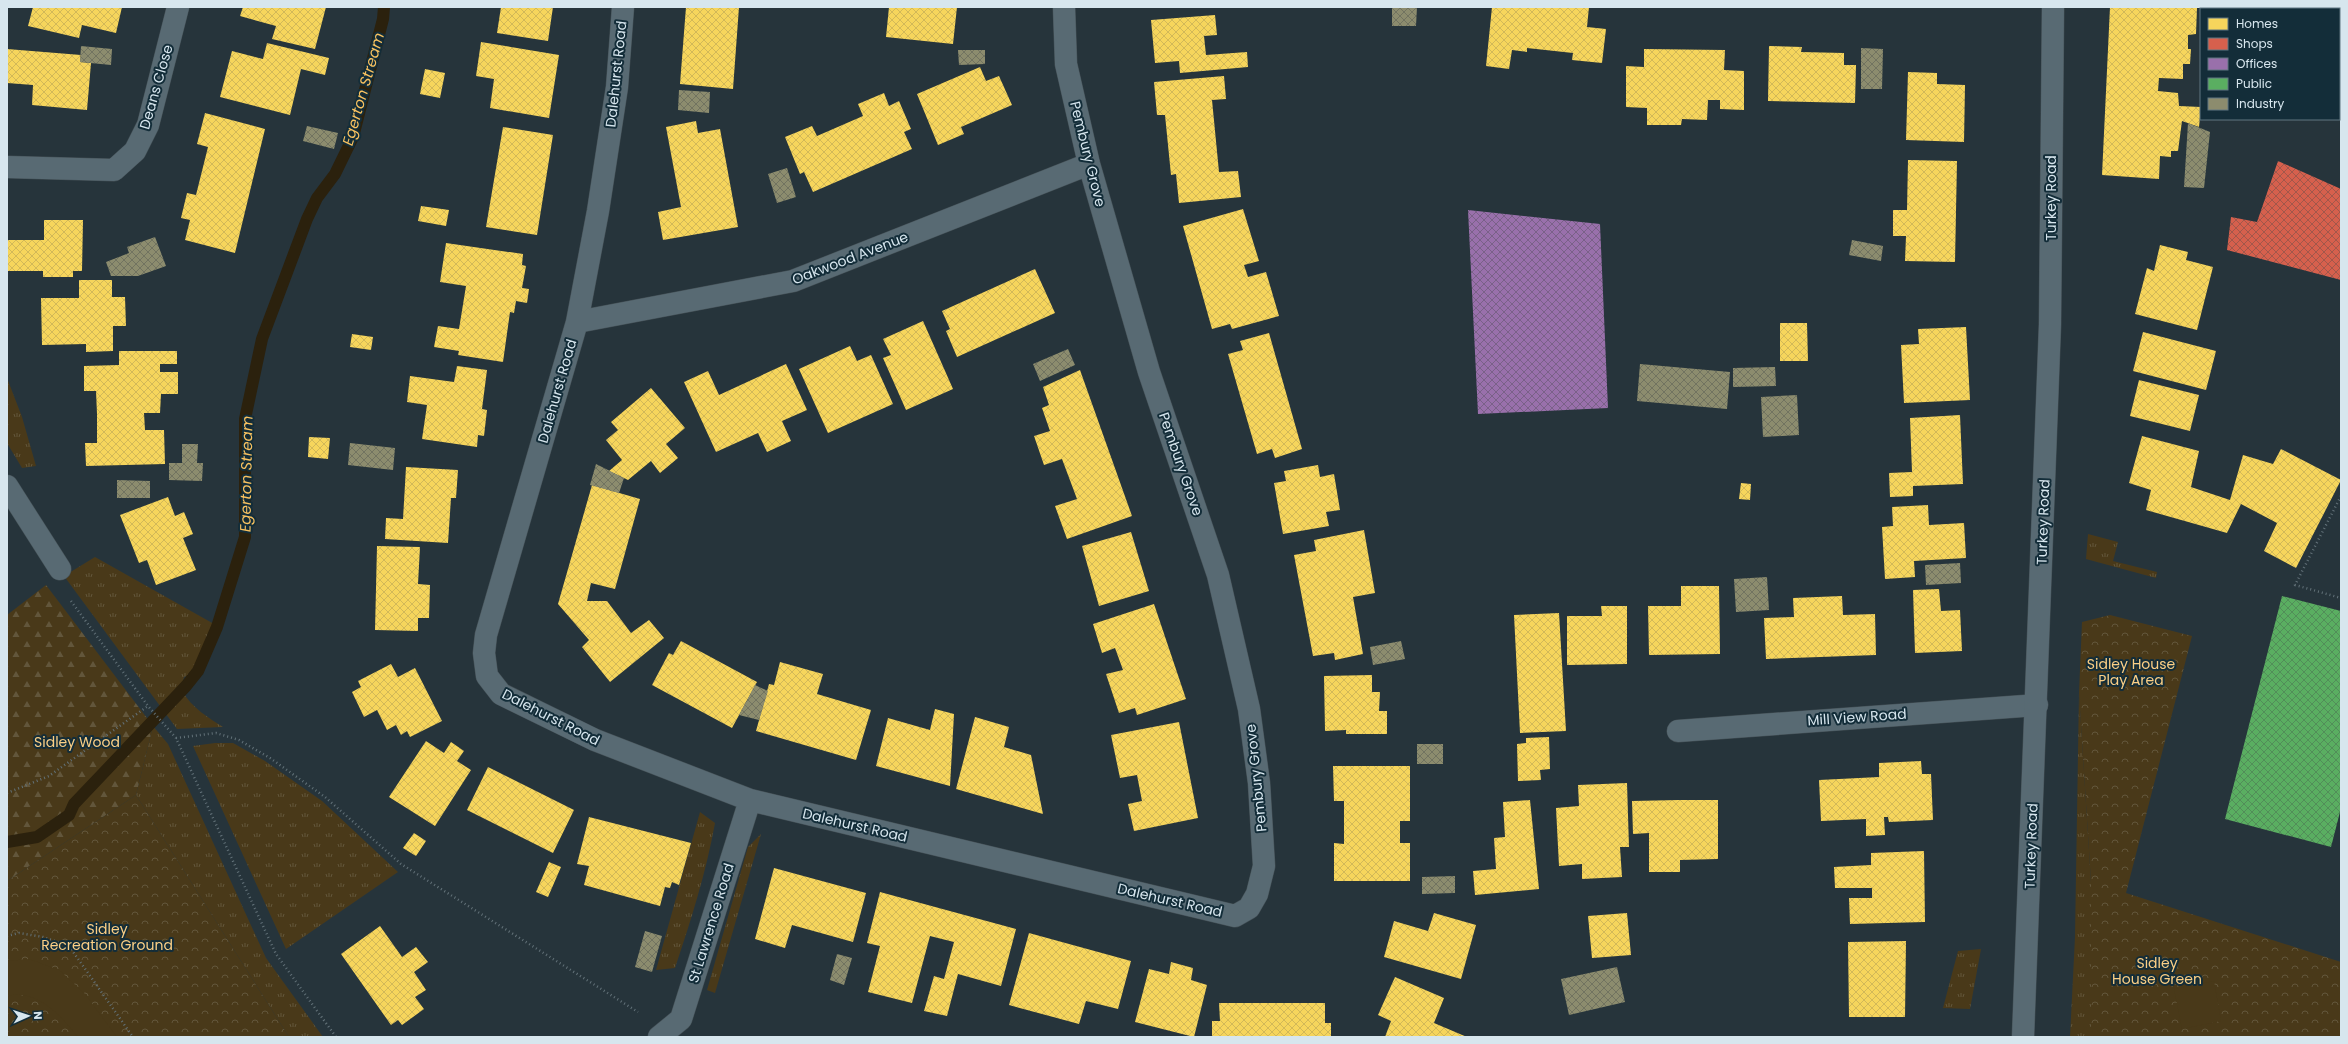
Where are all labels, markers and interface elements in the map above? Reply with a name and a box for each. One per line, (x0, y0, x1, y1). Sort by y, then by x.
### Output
legend (2200, 8, 2340, 120)
text: Homes (2236, 15, 2278, 32)
street label: Dalehurst Road (600, 20, 632, 128)
water label: Egerton Stream (337, 30, 389, 148)
text: Shops (2236, 35, 2273, 52)
street label: Deans Close (134, 42, 178, 132)
text: Offices (2236, 55, 2277, 72)
text: Public (2236, 75, 2272, 92)
text: Industry (2236, 95, 2285, 112)
street label: Pembury Grove (1065, 99, 1111, 209)
street label: Turkey Road (2041, 155, 2061, 241)
street label: Oakwood Avenue (789, 227, 911, 289)
street label: Dalehurst Road (533, 337, 581, 445)
street label: Pembury Grove (1154, 410, 1208, 519)
water label: Egerton Stream (234, 416, 258, 532)
street label: Turkey Road (2032, 479, 2054, 565)
park label: Sidley House Play Area (2087, 654, 2176, 690)
street label: Dalehurst Road (499, 684, 603, 750)
street label: Mill View Road (1807, 704, 1907, 730)
street label: Pembury Grove (1240, 723, 1272, 833)
park label: Sidley Wood (34, 732, 120, 752)
street label: Dalehurst Road (801, 803, 909, 847)
street label: Turkey Road (2020, 803, 2042, 889)
street label: St Lawrence Road (683, 861, 739, 985)
street label: Dalehurst Road (1116, 878, 1224, 922)
park label: Sidley Recreation Ground (41, 919, 173, 955)
park label: Sidley House Green (2112, 953, 2202, 989)
north arrow (8, 996, 48, 1036)
text: N (30, 1011, 46, 1020)

